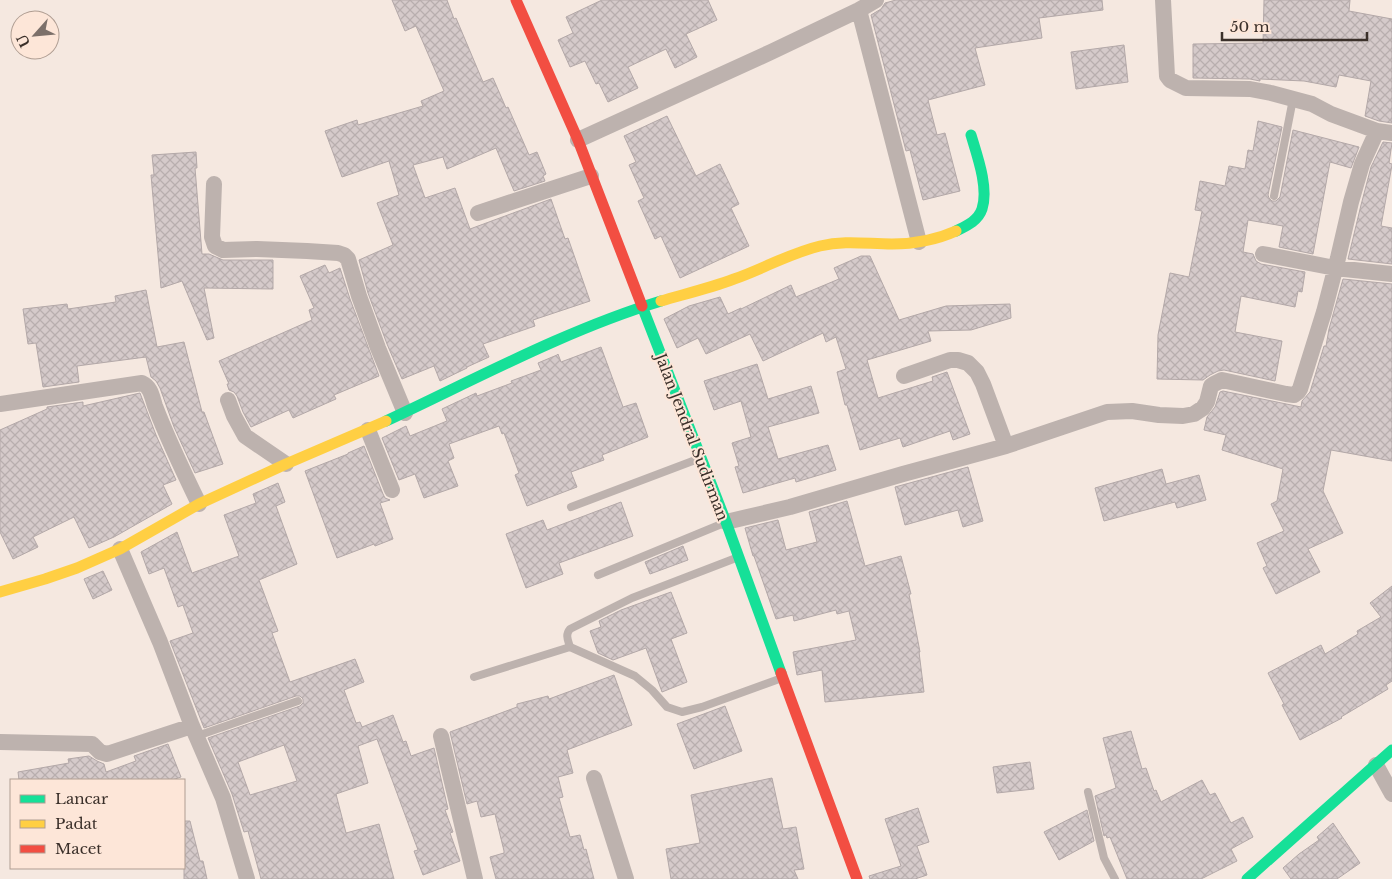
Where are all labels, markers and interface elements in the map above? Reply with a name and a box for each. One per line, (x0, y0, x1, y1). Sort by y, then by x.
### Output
north arrow (10, 10, 60, 60)
scale bar (1222, 10, 1367, 42)
text: 50 m (1230, 17, 1270, 36)
text: U (12, 31, 34, 50)
street label: Jalan Jendral Sudirman (651, 349, 733, 523)
legend (10, 779, 185, 869)
text: Lancar (55, 789, 109, 808)
text: Padat (55, 814, 98, 833)
text: Macet (55, 839, 102, 858)

